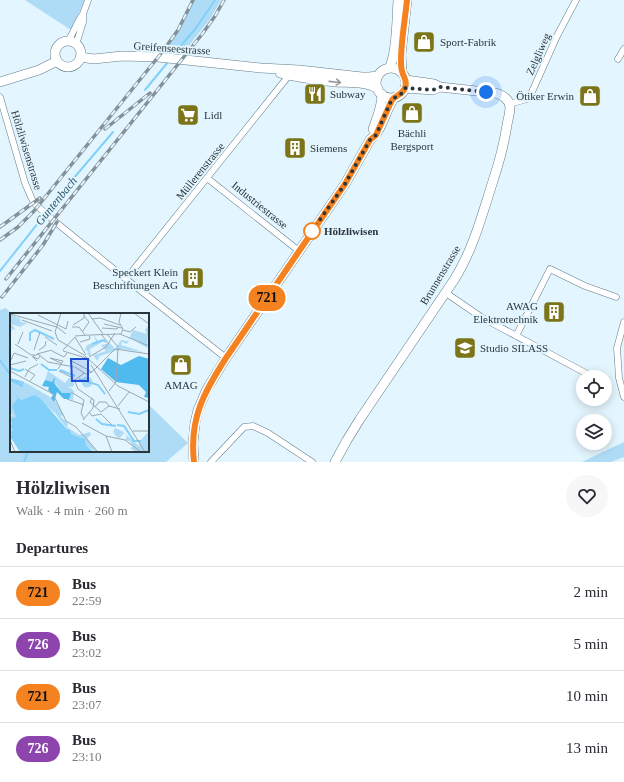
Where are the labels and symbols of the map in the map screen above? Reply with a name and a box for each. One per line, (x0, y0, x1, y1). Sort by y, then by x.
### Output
shop icon: Sport-Fabrik (411, 29, 437, 55)
street label: Zelgliweg (523, 31, 553, 77)
place label: Sport-Fabrik (440, 36, 497, 48)
street label: Greifenseestrasse (133, 39, 211, 57)
one-way arrow (328, 78, 341, 85)
restaurant icon: Subway (302, 81, 328, 107)
your location (476, 82, 496, 102)
shop icon: Ötiker Erwin (577, 83, 603, 109)
place label: Subway (330, 88, 366, 100)
place label: Ötiker Erwin (516, 90, 574, 102)
shop icon: Bächli Bergsport (399, 100, 425, 126)
supermarket icon: Lidl (175, 102, 201, 128)
street label: Hölzliwisenstrasse (9, 109, 45, 191)
place label: Lidl (204, 109, 222, 121)
place label: Bächli Bergsport (390, 127, 434, 152)
building icon: Siemens (282, 135, 308, 161)
street label: Müllerenstrasse (173, 140, 227, 202)
place label: Siemens (310, 142, 347, 154)
water label: Guntenbach (32, 174, 80, 228)
street label: Industriestrasse (230, 179, 290, 231)
marker: Hölzliwisen (303, 222, 321, 240)
place label: Hölzliwisen (324, 225, 378, 237)
street label: Brunnenstrasse (418, 243, 463, 307)
building icon: Speckert Klein Beschriftungen AG (180, 265, 206, 291)
place label: Speckert Klein Beschriftungen AG (93, 266, 178, 291)
line badge: 721 (244, 285, 290, 311)
building icon: AWAG Elektrotechnik (541, 299, 567, 325)
place label: AWAG Elektrotechnik (473, 300, 538, 325)
inset map (10, 313, 149, 452)
school or university icon: Studio SILASS (452, 335, 478, 361)
place label: Studio SILASS (480, 342, 548, 354)
shop icon: AMAG (168, 352, 194, 378)
place label: AMAG (164, 379, 198, 391)

